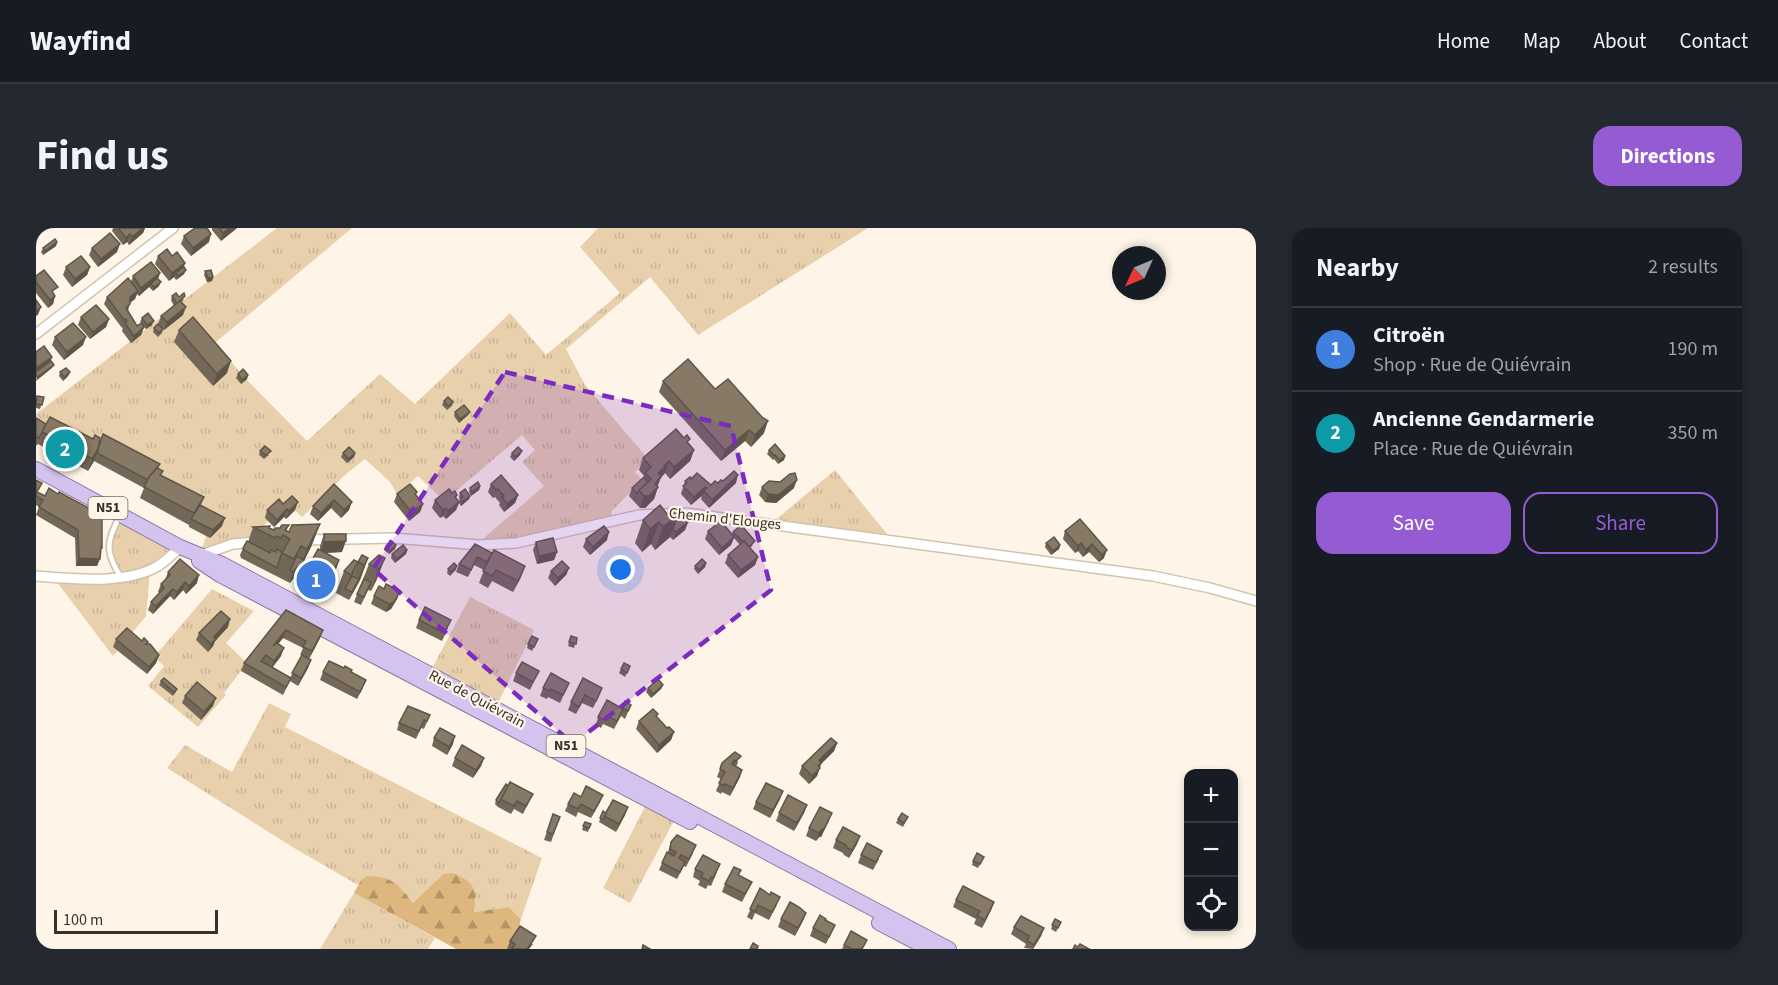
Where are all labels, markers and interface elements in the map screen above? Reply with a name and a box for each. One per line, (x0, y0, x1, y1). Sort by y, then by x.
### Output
text: Wayfind (30, 21, 131, 61)
text: Home (1437, 26, 1490, 56)
text: Map (1523, 26, 1561, 56)
text: About (1594, 26, 1646, 56)
text: Contact (1679, 26, 1748, 56)
text: Find us (36, 126, 169, 186)
button: Directions (1593, 126, 1742, 186)
north arrow (1112, 246, 1166, 300)
text: Nearby (1316, 249, 1399, 286)
text: 2 results (1648, 253, 1718, 281)
text: Citroën (1373, 319, 1445, 351)
text: 1 (1330, 335, 1341, 363)
text: 190 m (1668, 335, 1718, 363)
text: Shop · Rue de Quiévrain (1373, 351, 1572, 379)
text: Ancienne Gendarmerie (1373, 403, 1594, 435)
text: 2 (1330, 419, 1341, 447)
text: 350 m (1668, 419, 1718, 447)
pin: 2 (45, 426, 84, 472)
text: Place · Rue de Quiévrain (1373, 435, 1573, 463)
button: Save (1316, 492, 1511, 554)
button: Share (1523, 492, 1718, 554)
road number: N51 (88, 497, 128, 519)
street label: Chemin d'Elouges (668, 503, 782, 535)
your location (606, 555, 635, 584)
pin: 1 (296, 558, 336, 602)
street label: Rue de Quiévrain (425, 665, 529, 733)
road number: N51 (546, 735, 586, 757)
map controls (1184, 769, 1238, 931)
button: + (1184, 769, 1238, 823)
button: − (1184, 823, 1238, 877)
button: locate (1184, 877, 1238, 931)
scale bar (54, 907, 218, 934)
text: 100 m (63, 909, 103, 931)

